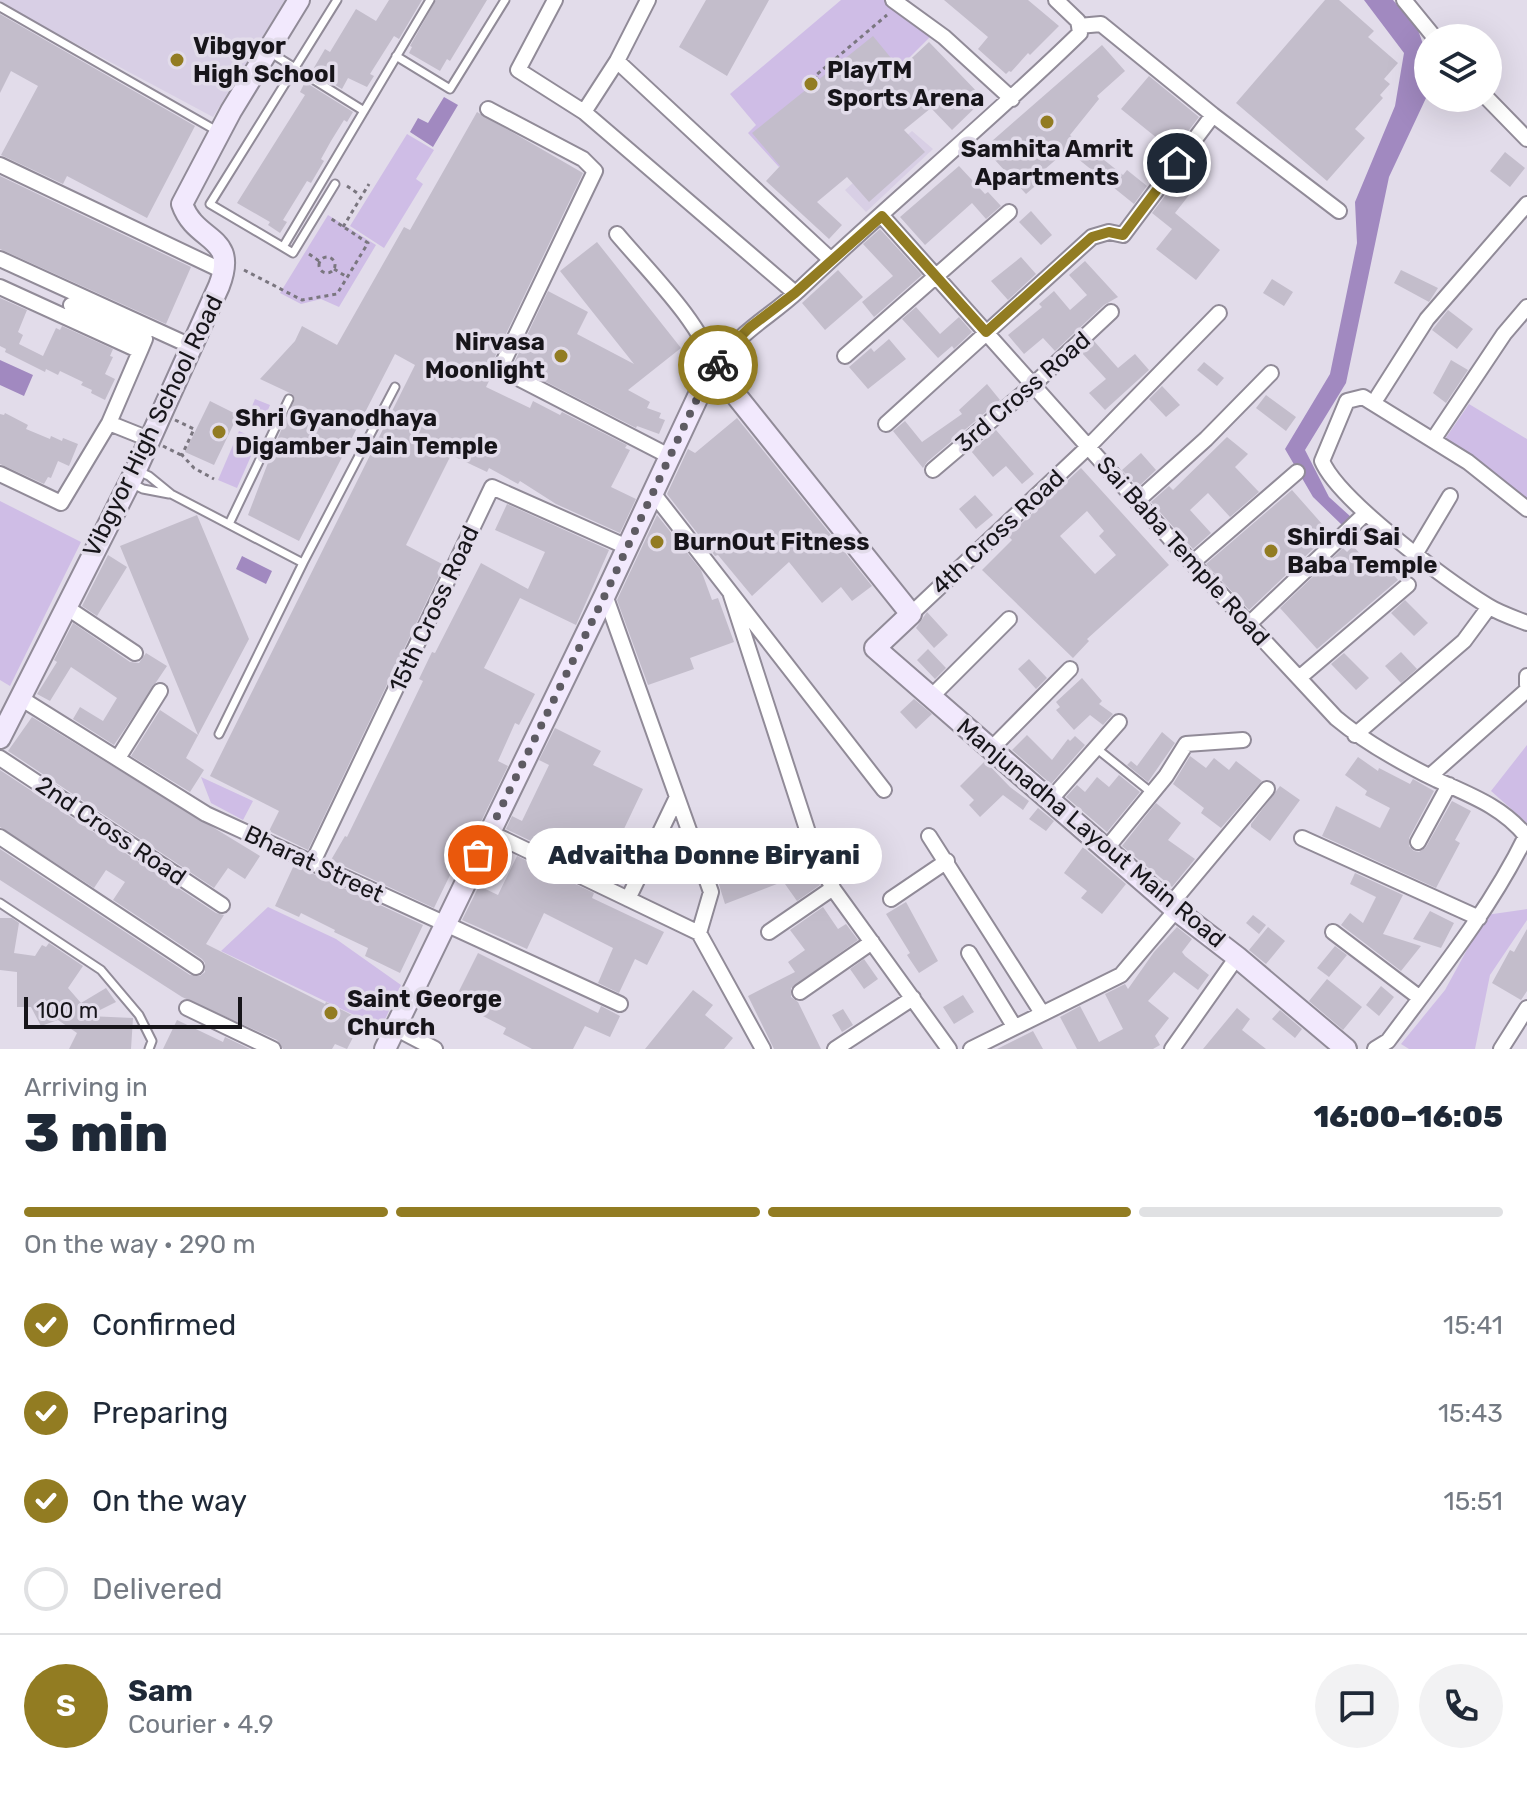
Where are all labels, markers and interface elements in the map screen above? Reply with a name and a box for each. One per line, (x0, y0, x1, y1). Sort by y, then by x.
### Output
map controls (1414, 24, 1502, 112)
button: layers (1414, 24, 1502, 112)
place label: Vibgyor High School (193, 32, 336, 88)
marker: Vibgyor High School (168, 51, 186, 69)
place label: PlayTM Sports Arena (827, 56, 984, 112)
marker: PlayTM Sports Arena (802, 75, 820, 93)
marker: Samhita Amrit Apartments (1038, 113, 1056, 131)
pin (1143, 129, 1211, 197)
place label: Samhita Amrit Apartments (961, 135, 1133, 191)
icon: home (1155, 141, 1199, 185)
street label: Vibgyor High School Road (77, 291, 229, 561)
courier (678, 325, 758, 405)
street label: 3rd Cross Road (950, 326, 1096, 458)
place label: Nirvasa Moonlight (425, 328, 545, 384)
icon: bike (696, 343, 740, 387)
marker: Nirvasa Moonlight (552, 347, 570, 365)
place label: Shri Gyanodhaya Digamber Jain Temple (235, 404, 498, 460)
marker: Shri Gyanodhaya Digamber Jain Temple (210, 423, 228, 441)
street label: Sai Baba Temple Road (1091, 451, 1275, 651)
street label: 4th Cross Road (926, 464, 1070, 600)
street label: 15th Cross Road (383, 521, 485, 697)
place label: Shirdi Sai Baba Temple (1287, 523, 1437, 579)
place label: BurnOut Fitness (673, 528, 870, 556)
marker: BurnOut Fitness (648, 533, 666, 551)
marker: Shirdi Sai Baba Temple (1262, 542, 1280, 560)
street label: Manjunadha Layout Main Road (951, 713, 1231, 953)
street label: 2nd Cross Road (31, 771, 191, 891)
street label: Bharat Street (240, 819, 388, 909)
pin (444, 821, 512, 889)
callout: Advaitha Donne Biryani (526, 827, 882, 883)
icon: bag (456, 833, 500, 877)
text: Advaitha Donne Biryani (548, 840, 860, 871)
place label: Saint George Church (347, 985, 502, 1041)
scale bar (24, 993, 242, 1029)
text: 100 m (36, 997, 98, 1024)
marker: Saint George Church (322, 1004, 340, 1022)
text: Arriving in (24, 1072, 148, 1103)
text: 16:00–16:05 (1313, 1099, 1503, 1135)
text: 3 min (24, 1102, 168, 1164)
text: On the way · 290 m (24, 1229, 256, 1260)
icon: check (24, 1303, 68, 1347)
text: Confirmed (92, 1307, 236, 1343)
text: 15:41 (1443, 1310, 1503, 1341)
icon: check (24, 1391, 68, 1435)
text: Preparing (92, 1395, 228, 1431)
text: 15:43 (1438, 1398, 1503, 1429)
icon: check (24, 1479, 68, 1523)
text: On the way (92, 1483, 247, 1519)
text: 15:51 (1444, 1486, 1503, 1517)
text: Delivered (92, 1571, 223, 1607)
button: chat (1315, 1664, 1399, 1748)
button: phone (1419, 1664, 1503, 1748)
text: Sam (128, 1673, 193, 1709)
text: S (56, 1688, 76, 1724)
text: Courier · 4.9 (128, 1709, 274, 1740)

